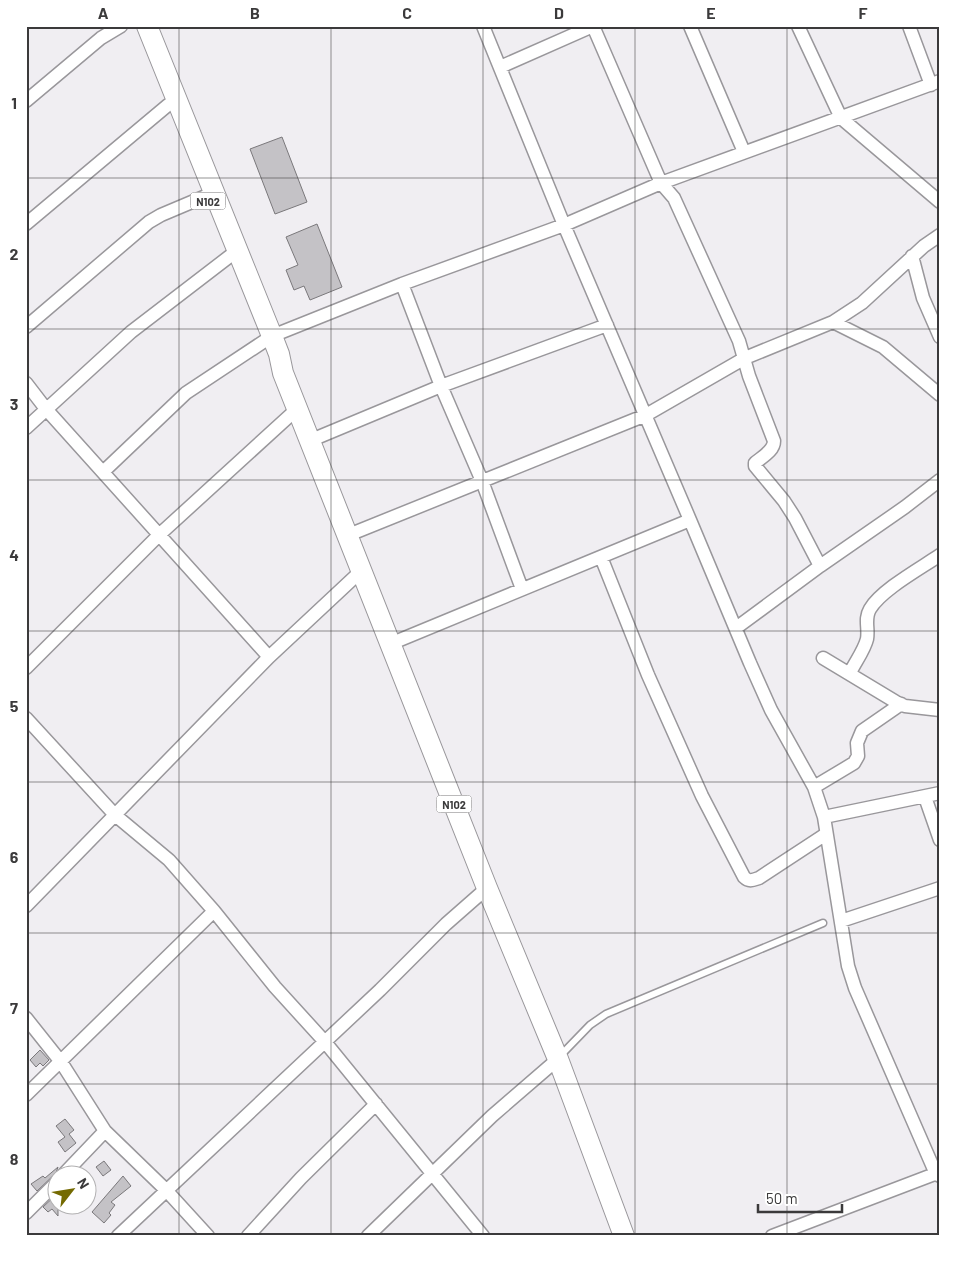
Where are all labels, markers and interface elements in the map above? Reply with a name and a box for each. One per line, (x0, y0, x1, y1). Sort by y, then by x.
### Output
text: A (98, 3, 109, 22)
text: B (250, 3, 260, 22)
text: C (402, 3, 412, 22)
text: D (554, 3, 564, 22)
text: E (706, 3, 716, 22)
text: F (859, 3, 868, 22)
text: 1 (11, 93, 17, 112)
road number: N102 (190, 192, 226, 210)
text: 2 (10, 244, 19, 263)
text: 3 (10, 394, 18, 413)
text: 4 (9, 545, 19, 564)
text: 5 (10, 696, 19, 715)
road number: N102 (436, 796, 472, 812)
text: 6 (10, 847, 19, 866)
text: 7 (10, 998, 18, 1017)
text: 8 (10, 1149, 19, 1168)
north arrow (48, 1164, 98, 1214)
text: N (74, 1175, 93, 1191)
scale bar (758, 1182, 842, 1214)
text: 50 m (766, 1189, 798, 1207)

